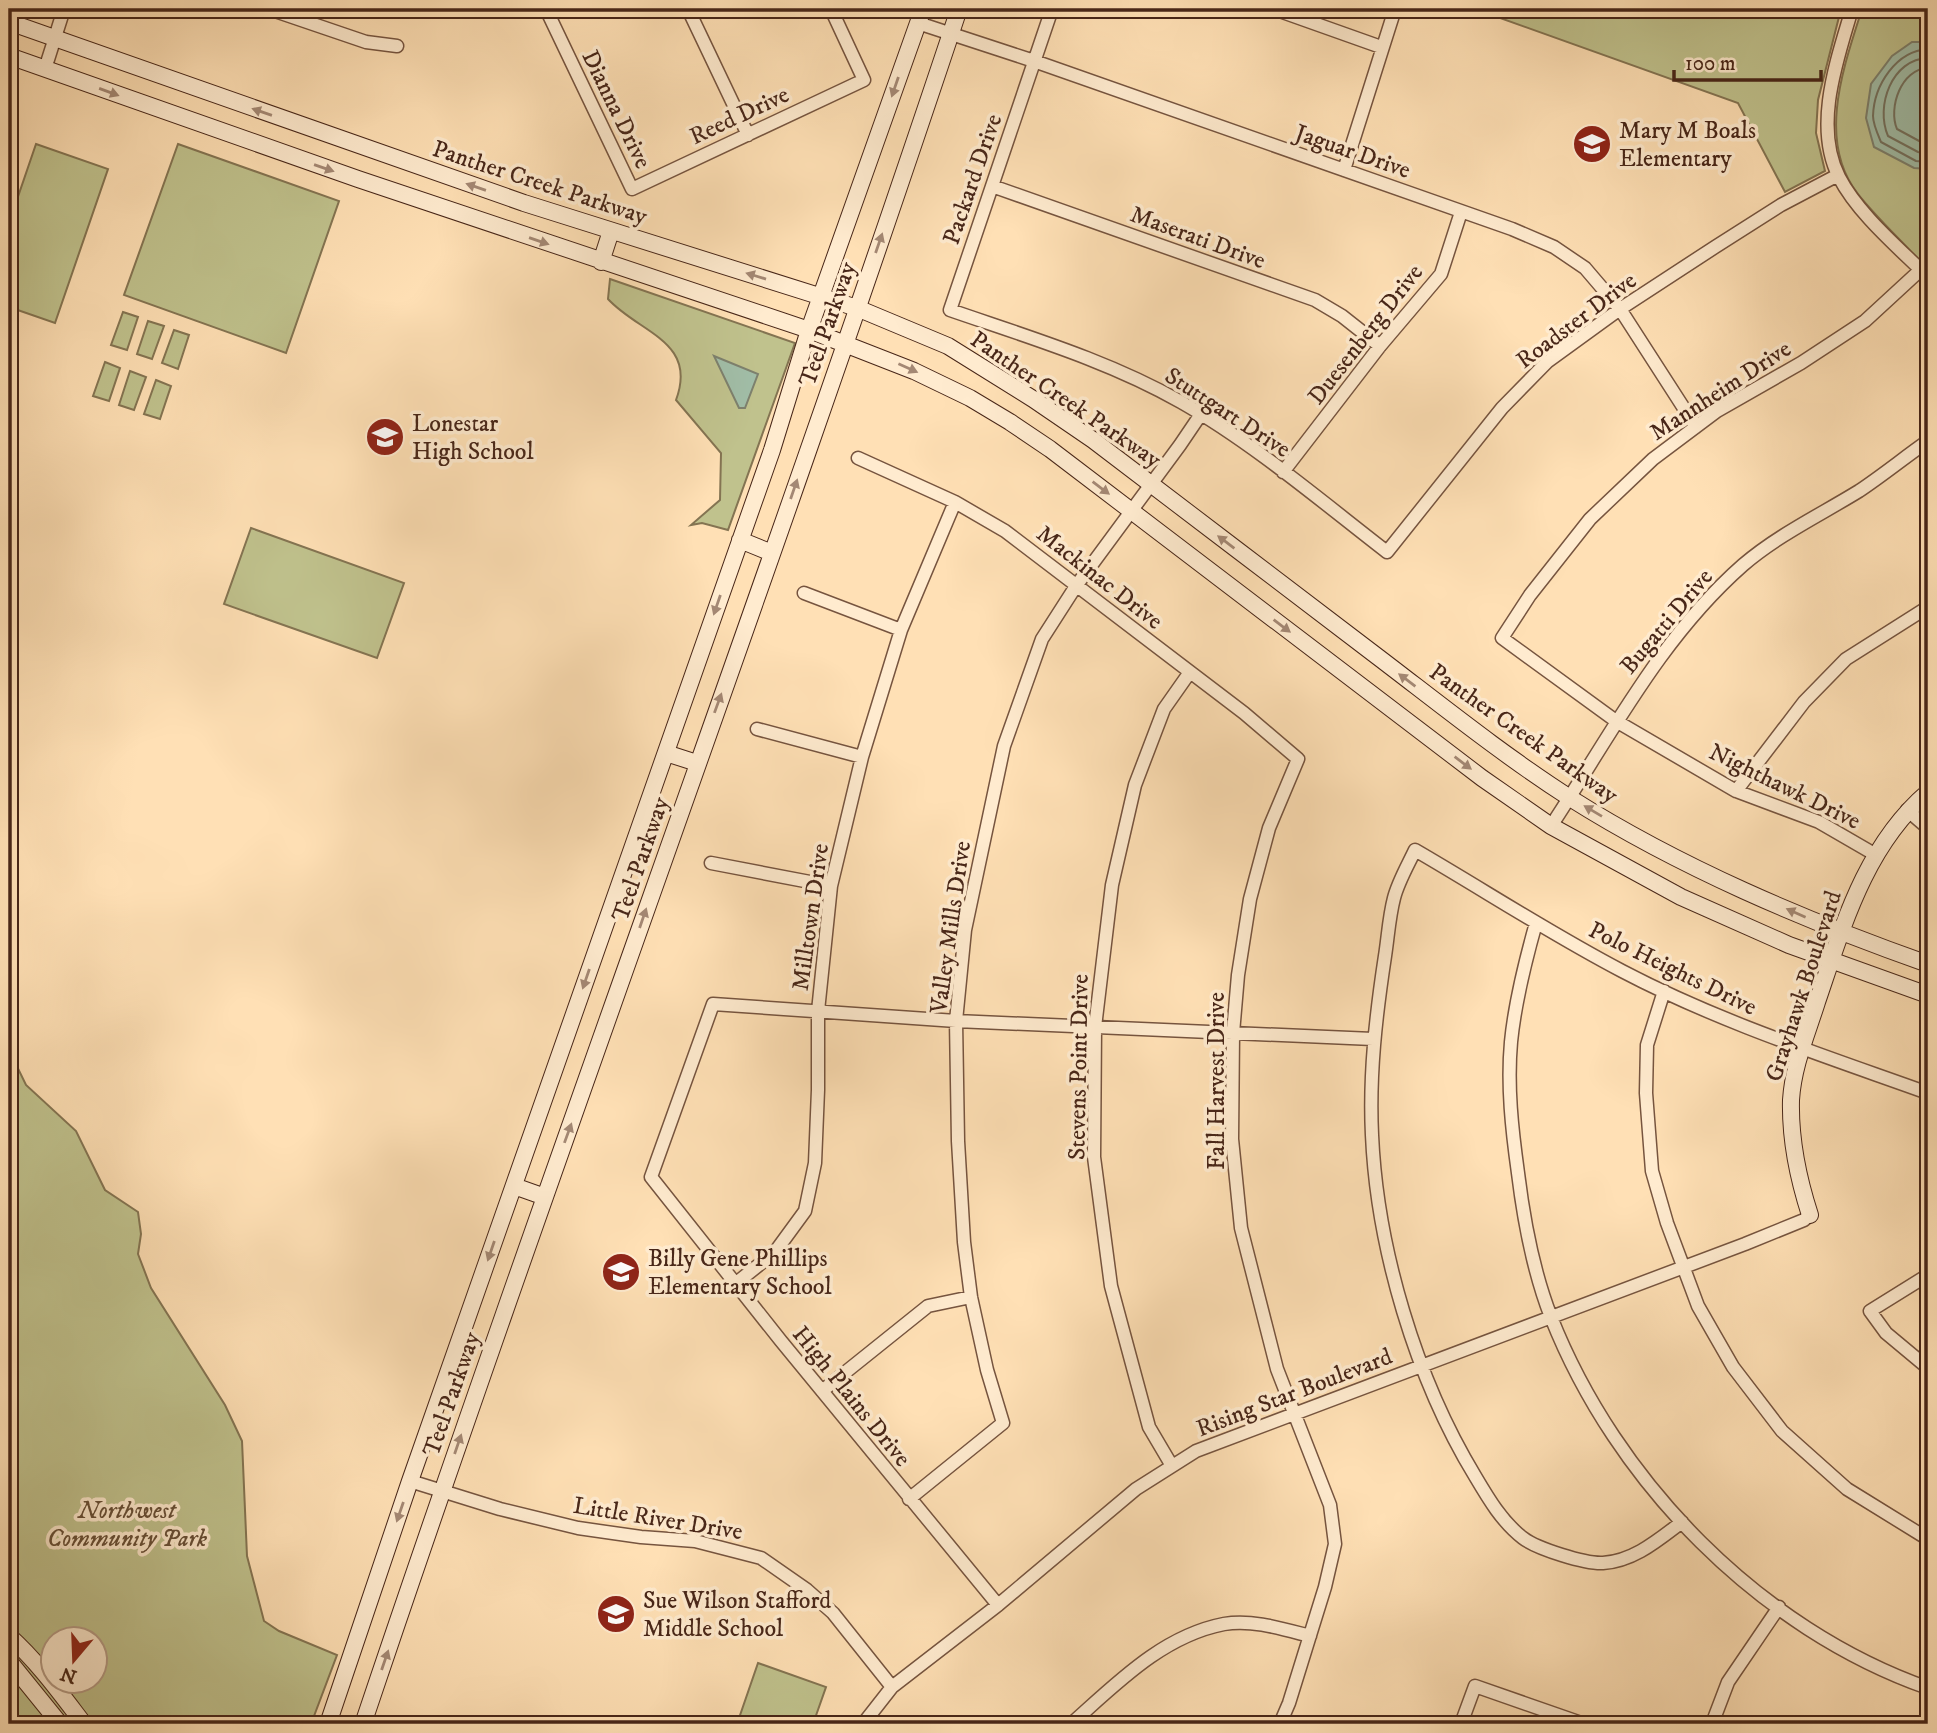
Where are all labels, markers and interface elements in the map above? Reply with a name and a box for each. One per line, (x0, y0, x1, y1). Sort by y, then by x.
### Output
scale bar (1674, 38, 1822, 82)
street label: Dianna Drive (575, 45, 658, 174)
text: 100 m (1685, 51, 1736, 77)
one-way arrow (889, 77, 900, 98)
street label: Reed Drive (685, 80, 794, 152)
one-way arrow (99, 86, 120, 97)
one-way arrow (251, 106, 272, 117)
street label: Packard Drive (937, 110, 1009, 248)
place label: Mary M Boals Elementary (1619, 116, 1756, 174)
street label: Jaguar Drive (1289, 118, 1414, 186)
school or university icon: Mary M Boals Elementary (1571, 123, 1613, 165)
street label: Panther Creek Parkway (429, 134, 651, 232)
one-way arrow (314, 163, 335, 174)
one-way arrow (466, 181, 487, 192)
street label: Maserati Drive (1126, 200, 1269, 276)
one-way arrow (874, 233, 885, 254)
one-way arrow (529, 236, 550, 247)
street label: Teel Parkway (793, 258, 863, 390)
street label: Duesenberg Drive (1302, 258, 1430, 411)
street label: Roadster Drive (1511, 266, 1643, 376)
one-way arrow (745, 270, 766, 280)
street label: Panther Creek Parkway (964, 325, 1167, 475)
street label: Mannheim Drive (1644, 334, 1797, 448)
street label: Stuttgart Drive (1159, 361, 1296, 465)
one-way arrow (898, 362, 918, 374)
place label: Lonestar High School (412, 409, 534, 467)
school or university icon: Lonestar High School (364, 416, 406, 458)
one-way arrow (789, 478, 800, 499)
one-way arrow (1092, 480, 1110, 494)
street label: Mackinac Drive (1030, 519, 1169, 636)
one-way arrow (1218, 534, 1236, 549)
street label: Bugatti Drive (1614, 563, 1720, 681)
one-way arrow (711, 594, 722, 615)
one-way arrow (1272, 618, 1290, 633)
street label: Panther Creek Parkway (1423, 657, 1624, 811)
one-way arrow (1399, 672, 1417, 687)
one-way arrow (713, 693, 724, 714)
street label: Nighthawk Drive (1704, 737, 1865, 837)
one-way arrow (1453, 756, 1471, 771)
street label: Teel Parkway (606, 793, 676, 925)
one-way arrow (1583, 805, 1602, 817)
street label: Valley Mills Drive (924, 839, 978, 1016)
street label: Milltown Drive (786, 842, 836, 993)
street label: Grayhawk Boulevard (1759, 887, 1849, 1085)
one-way arrow (638, 907, 649, 928)
one-way arrow (1786, 907, 1806, 919)
street label: Polo Heights Drive (1584, 915, 1762, 1023)
one-way arrow (580, 968, 591, 989)
street label: Stevens Point Drive (1062, 974, 1096, 1160)
street label: Fall Harvest Drive (1202, 992, 1232, 1170)
one-way arrow (563, 1122, 574, 1143)
one-way arrow (485, 1240, 496, 1261)
place label: Billy Gene Phillips Elementary School (648, 1244, 832, 1302)
school or university icon: Billy Gene Phillips Elementary School (600, 1251, 642, 1293)
street label: High Plains Drive (785, 1320, 917, 1473)
street label: Teel Parkway (417, 1328, 487, 1460)
street label: Rising Star Boulevard (1192, 1342, 1397, 1444)
one-way arrow (453, 1434, 464, 1455)
street label: Little River Drive (571, 1491, 745, 1547)
park label: Northwest Community Park (47, 1496, 207, 1554)
one-way arrow (394, 1501, 405, 1522)
place label: Sue Wilson Stafford Middle School (643, 1586, 831, 1644)
school or university icon: Sue Wilson Stafford Middle School (595, 1593, 637, 1635)
north arrow (38, 1624, 108, 1694)
one-way arrow (380, 1649, 391, 1670)
text: N (57, 1661, 80, 1688)

